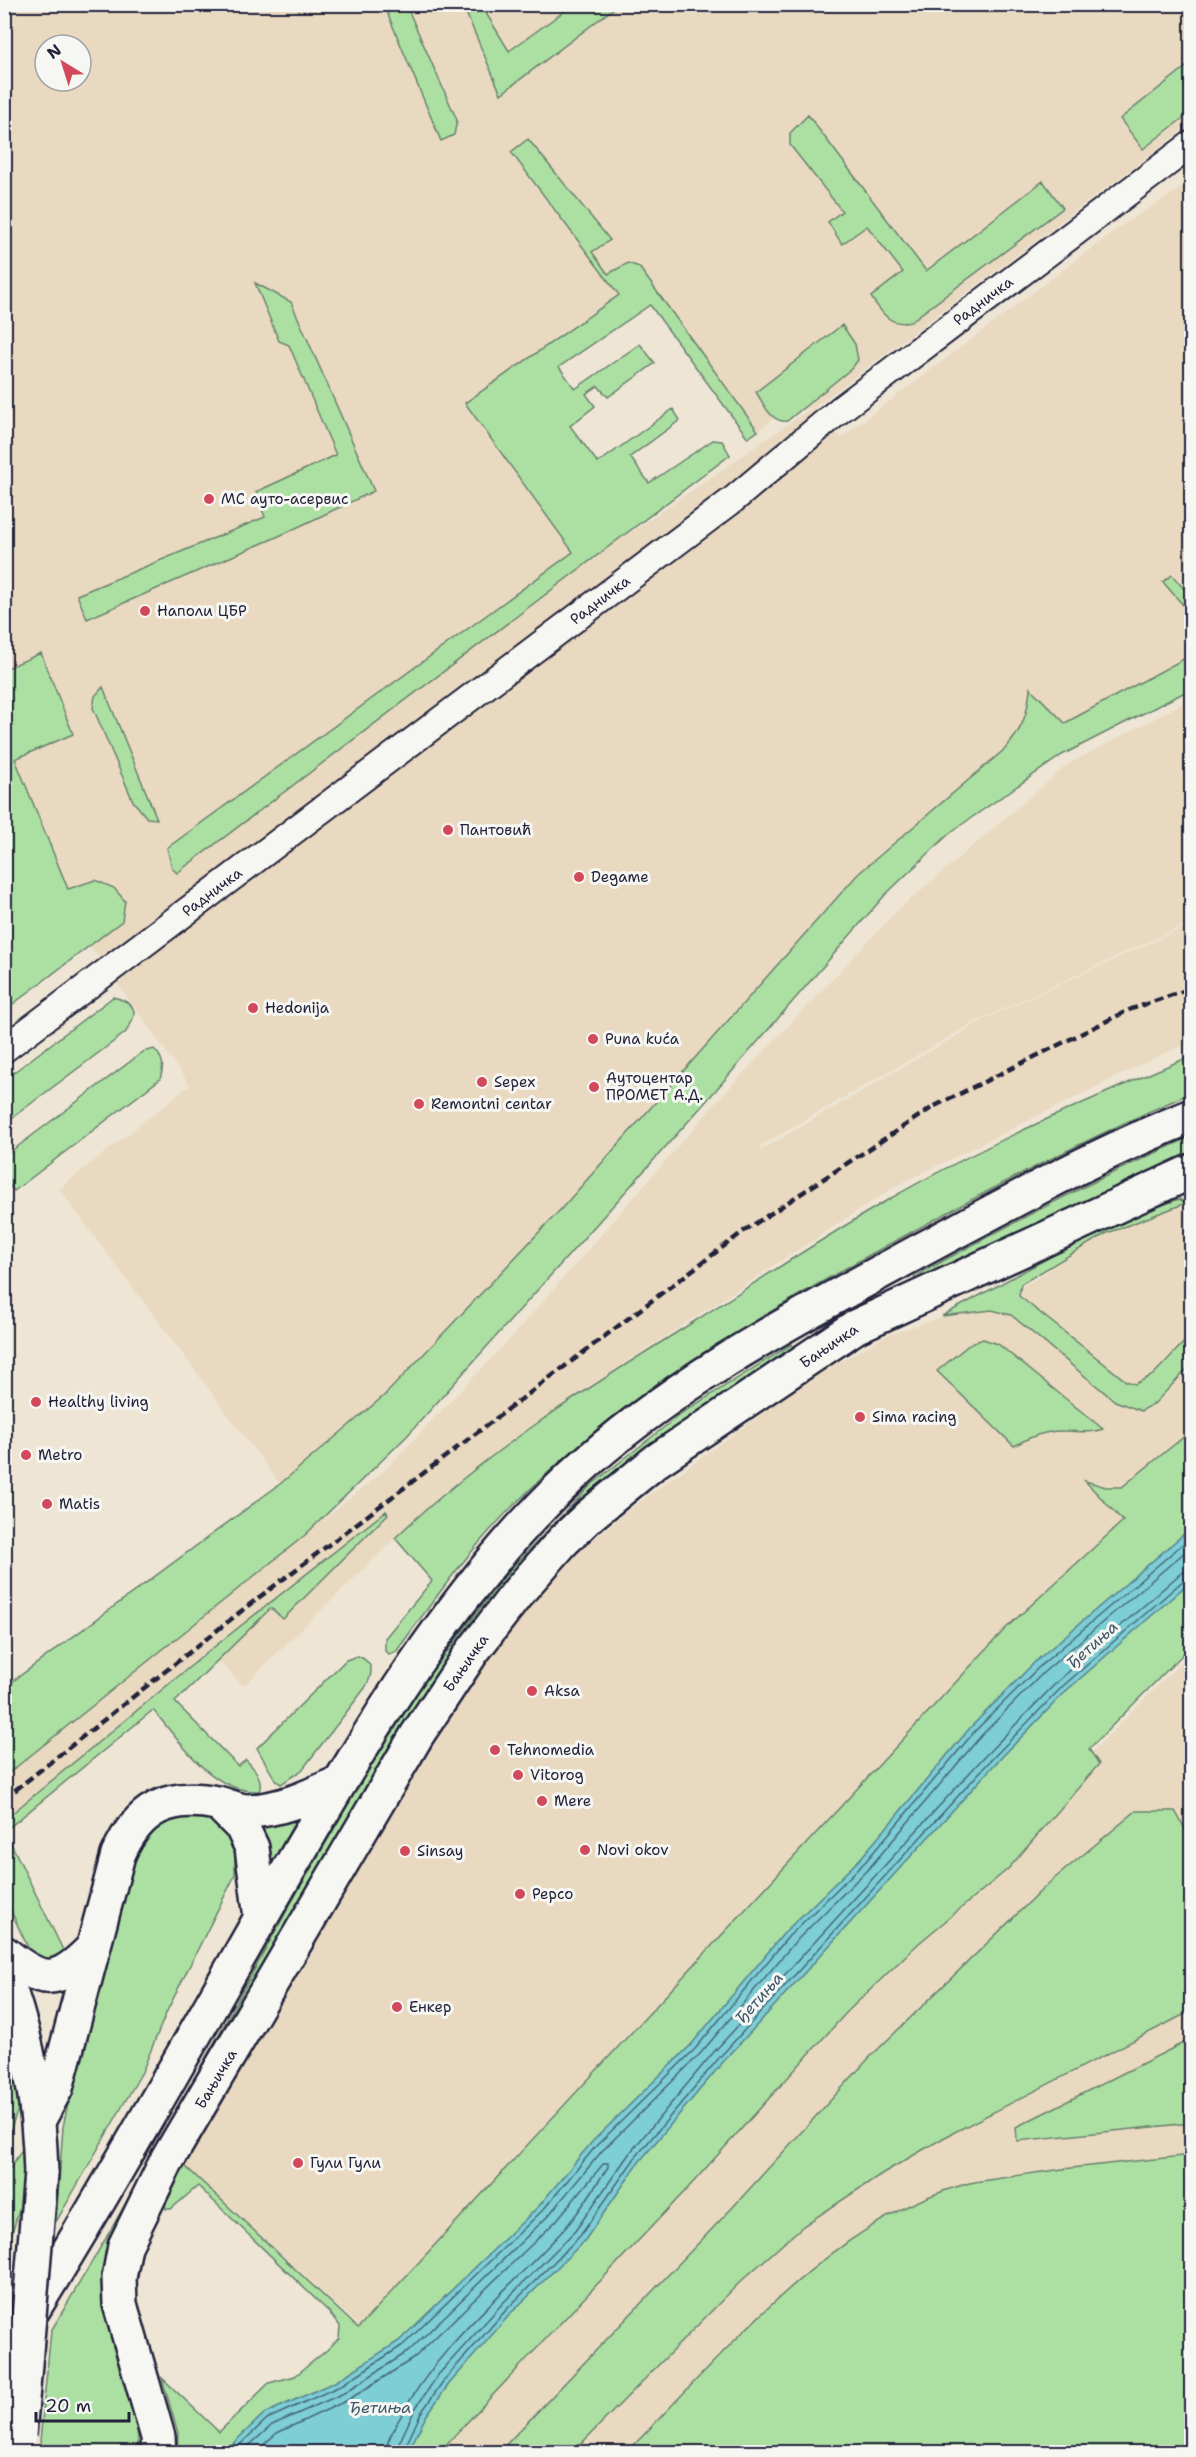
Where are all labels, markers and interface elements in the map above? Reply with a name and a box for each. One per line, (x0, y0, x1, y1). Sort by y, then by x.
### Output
north arrow (33, 33, 93, 93)
text: N (43, 39, 66, 64)
street label: Радничка (949, 271, 1018, 330)
place label: МС ауто-асервис (221, 489, 349, 509)
marker: МС ауто-асервис (202, 492, 216, 506)
street label: Радничка (566, 570, 635, 629)
place label: Наполи ЦБР (157, 601, 247, 621)
marker: Наполи ЦБР (138, 604, 152, 618)
place label: Пантовић (460, 820, 532, 840)
marker: Пантовић (441, 823, 455, 837)
street label: Радничка (178, 862, 247, 921)
place label: Degame (591, 867, 649, 887)
marker: Degame (572, 870, 586, 884)
place label: Hedonija (265, 998, 330, 1018)
marker: Hedonija (246, 1001, 260, 1015)
place label: Puna kuća (605, 1029, 680, 1049)
marker: Puna kuća (586, 1032, 600, 1046)
place label: Аутоцентар ПРОМЕТ А.Д. (606, 1068, 703, 1105)
place label: Sepex (494, 1072, 535, 1092)
marker: Sepex (475, 1075, 489, 1089)
marker: Аутоцентар ПРОМЕТ А.Д. (587, 1080, 601, 1094)
place label: Remontni centar (431, 1094, 552, 1114)
marker: Remontni centar (412, 1097, 426, 1111)
street label: Бањичка (796, 1319, 863, 1373)
place label: Healthy living (48, 1392, 149, 1412)
marker: Healthy living (29, 1395, 43, 1409)
place label: Sima racing (872, 1407, 956, 1427)
marker: Sima racing (853, 1410, 867, 1424)
place label: Metro (38, 1445, 82, 1465)
marker: Metro (19, 1448, 33, 1462)
place label: Matis (59, 1494, 100, 1514)
marker: Matis (40, 1497, 54, 1511)
water label: Ђетиња (1062, 1616, 1122, 1674)
street label: Бањичка (439, 1630, 494, 1696)
place label: Aksa (544, 1681, 580, 1701)
marker: Aksa (525, 1684, 539, 1698)
place label: Tehnomedia (507, 1740, 595, 1760)
marker: Tehnomedia (488, 1743, 502, 1757)
place label: Vitorog (530, 1765, 584, 1785)
marker: Vitorog (511, 1768, 525, 1782)
place label: Mere (554, 1791, 591, 1811)
marker: Mere (535, 1794, 549, 1808)
place label: Novi okov (597, 1840, 669, 1860)
place label: Sinsay (417, 1841, 463, 1861)
marker: Novi okov (578, 1843, 592, 1857)
marker: Sinsay (398, 1844, 412, 1858)
place label: Pepco (532, 1884, 573, 1904)
marker: Pepco (513, 1887, 527, 1901)
water label: Ђетиња (730, 1968, 788, 2028)
place label: Енкер (409, 1997, 451, 2017)
marker: Енкер (390, 2000, 404, 2014)
street label: Бањичка (190, 2045, 242, 2113)
place label: Гули Гули (310, 2153, 381, 2173)
marker: Гули Гули (291, 2156, 305, 2170)
scale bar (36, 2385, 129, 2423)
text: 20 m (45, 2394, 91, 2418)
water label: Ђетиња (349, 2397, 411, 2418)

